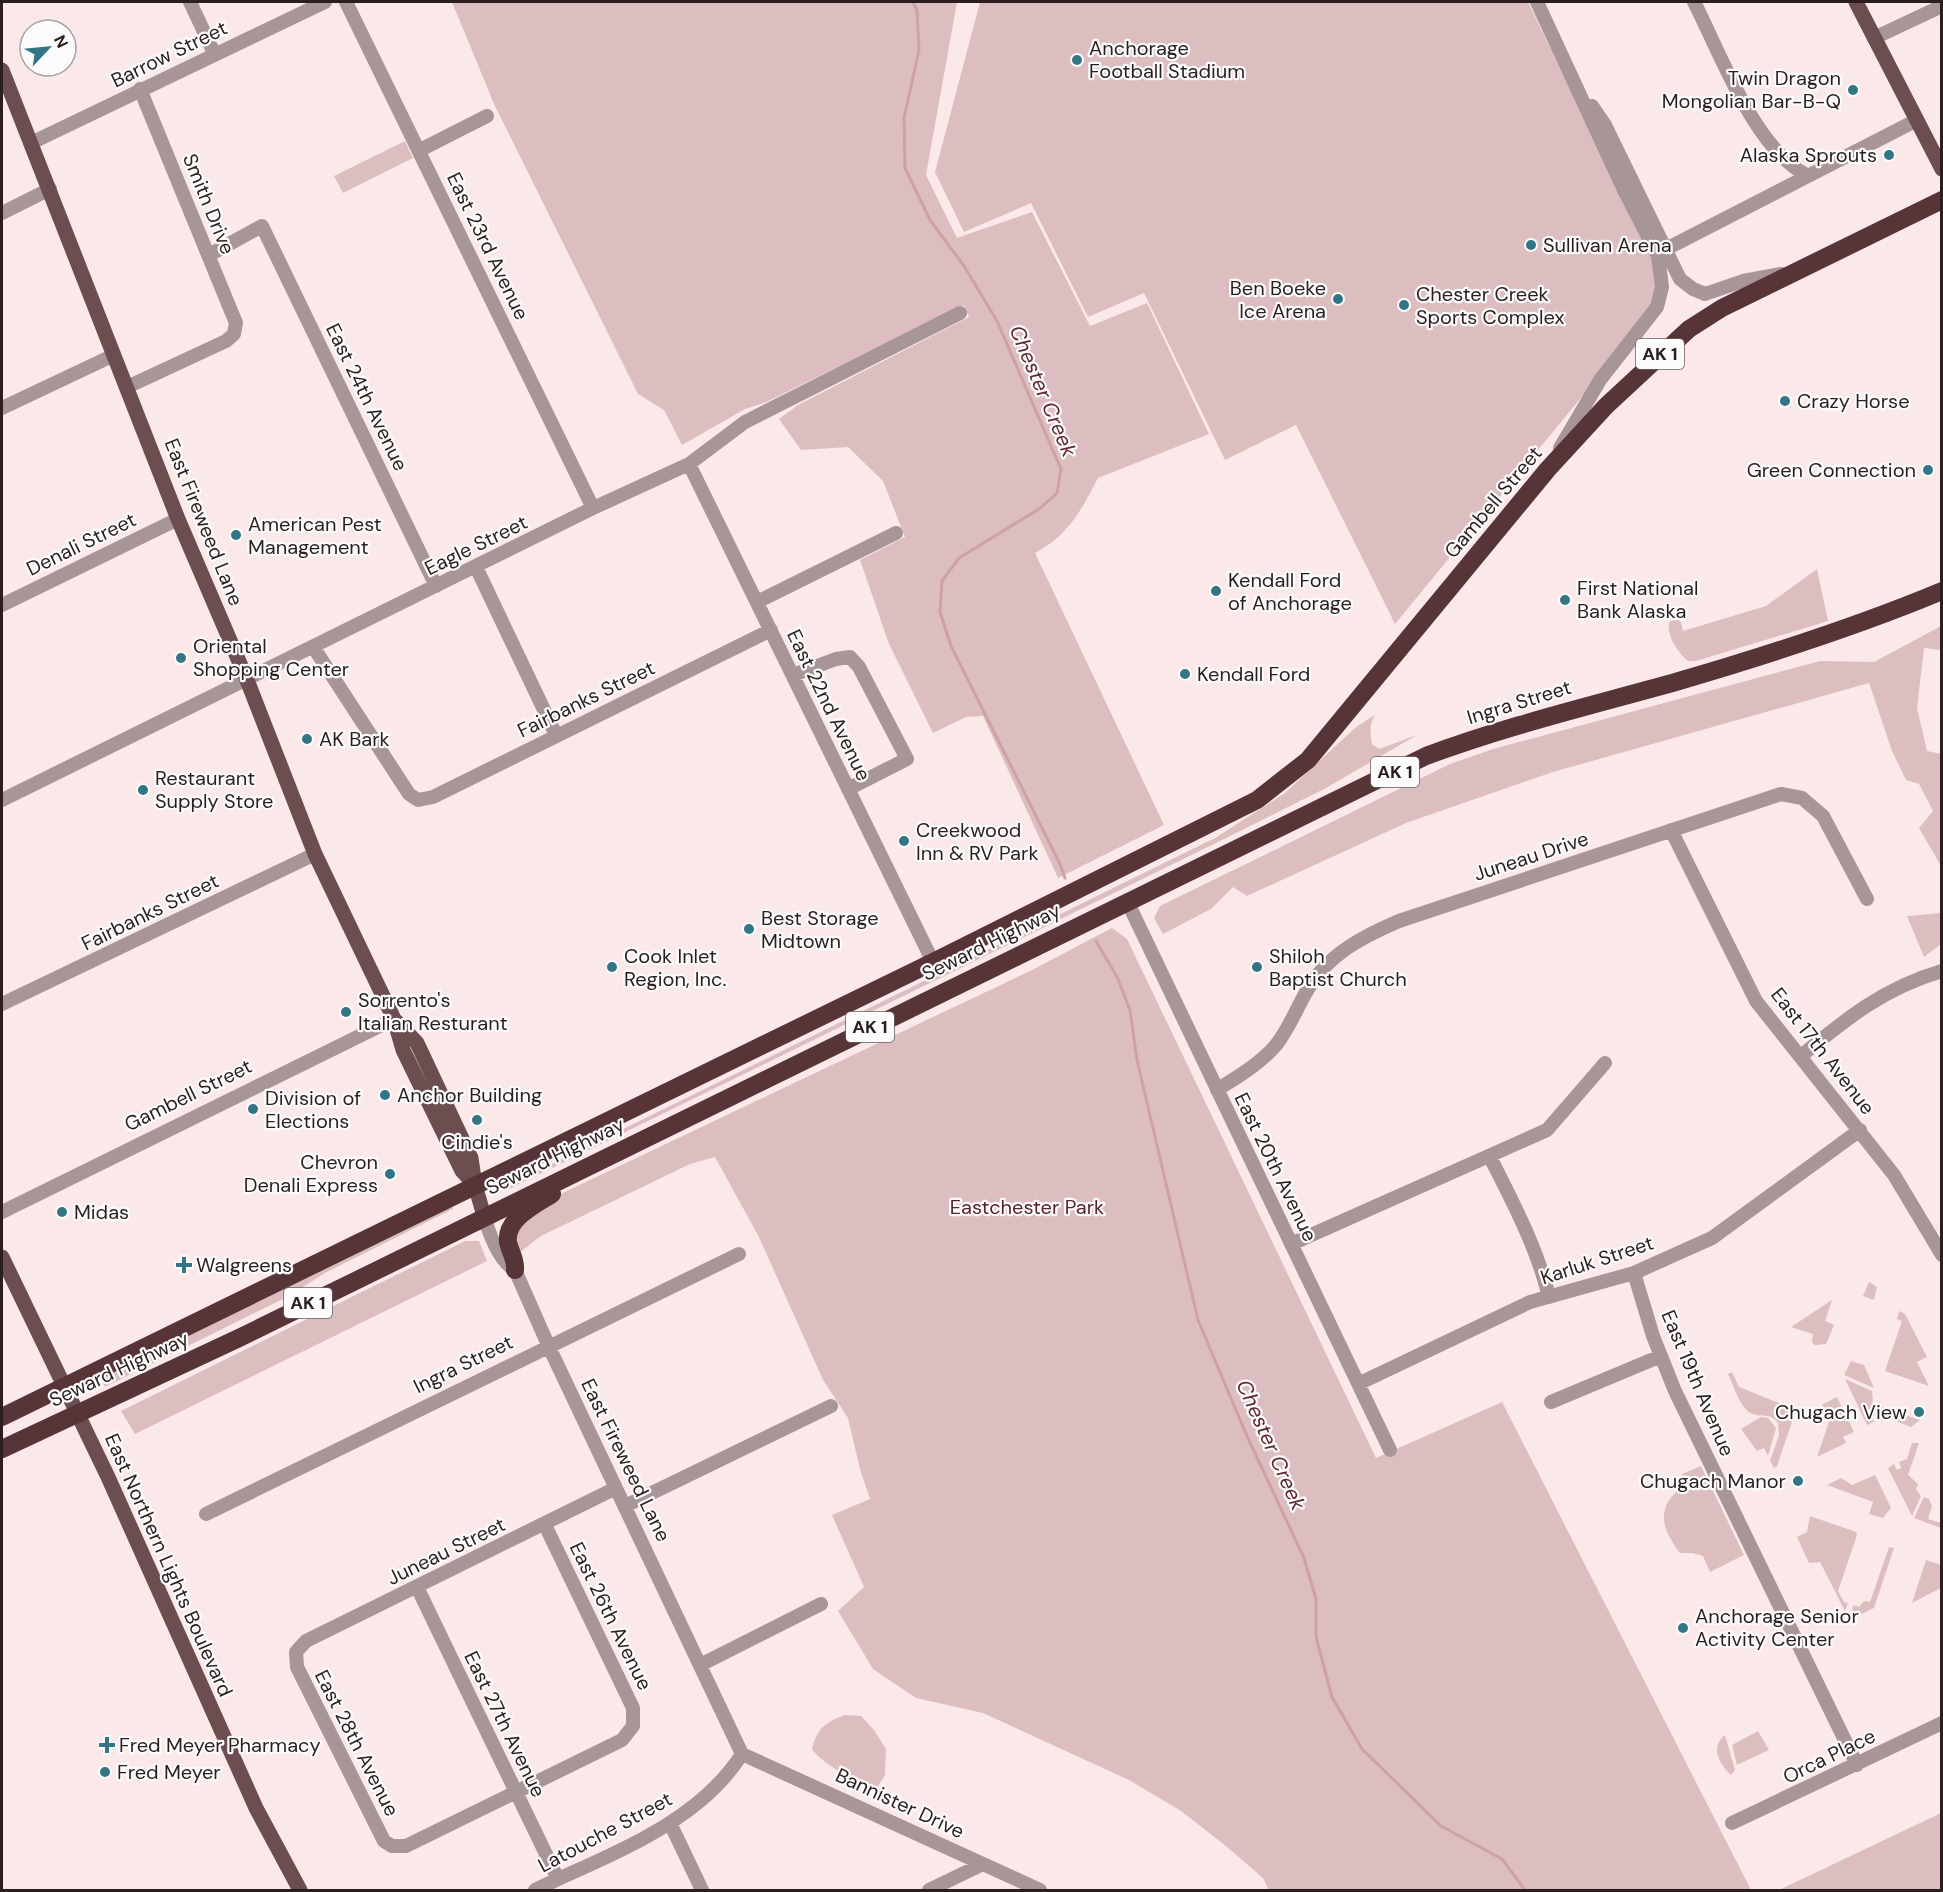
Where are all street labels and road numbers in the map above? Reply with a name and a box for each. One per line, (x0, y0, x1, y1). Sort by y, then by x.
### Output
street label: Barrow Street (107, 15, 232, 93)
street label: Smith Drive (177, 150, 241, 258)
street label: East 23rd Avenue (441, 168, 535, 324)
street label: East 24th Avenue (320, 319, 414, 475)
road number: AK 1 (1636, 339, 1684, 369)
street label: East Fireweed Lane (159, 435, 249, 609)
street label: Gambell Street (1438, 440, 1548, 563)
street label: Denali Street (22, 506, 140, 582)
street label: Eagle Street (420, 509, 532, 581)
street label: East 22nd Avenue (781, 625, 877, 785)
street label: Fairbanks Street (513, 654, 659, 743)
street label: Ingra Street (1464, 674, 1574, 730)
road number: AK 1 (1371, 757, 1419, 787)
street label: Juneau Drive (1470, 825, 1592, 887)
street label: Fairbanks Street (77, 867, 223, 956)
street label: Seward Highway (917, 897, 1065, 987)
street label: East 17th Avenue (1765, 982, 1881, 1120)
road number: AK 1 (846, 1012, 894, 1042)
street label: Gambell Street (120, 1053, 256, 1137)
street label: East 20th Avenue (1229, 1088, 1323, 1246)
street label: Seward Highway (481, 1111, 629, 1201)
street label: Karluk Street (1537, 1229, 1657, 1291)
road number: AK 1 (284, 1288, 332, 1318)
street label: East 19th Avenue (1655, 1306, 1741, 1460)
street label: Seward Highway (45, 1325, 193, 1413)
street label: Ingra Street (409, 1329, 517, 1399)
street label: East Fireweed Lane (575, 1374, 677, 1546)
street label: East Northern Lights Boulevard (99, 1429, 239, 1701)
street label: Juneau Street (382, 1511, 510, 1591)
street label: East 26th Avenue (564, 1538, 658, 1694)
street label: East 27th Avenue (458, 1647, 552, 1801)
street label: East 28th Avenue (309, 1665, 405, 1821)
street label: Orca Place (1778, 1722, 1880, 1790)
street label: Bannister Drive (831, 1762, 969, 1844)
street label: Latouche Street (533, 1786, 677, 1878)

